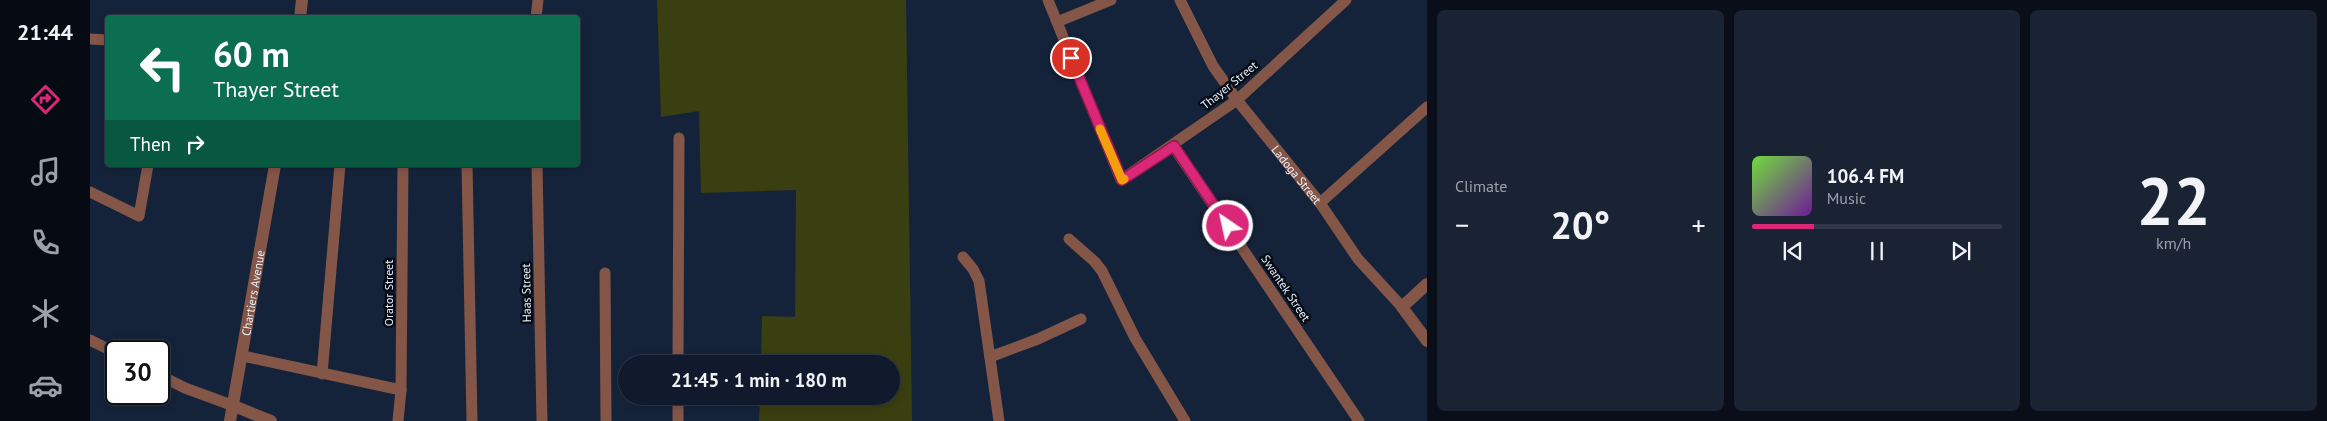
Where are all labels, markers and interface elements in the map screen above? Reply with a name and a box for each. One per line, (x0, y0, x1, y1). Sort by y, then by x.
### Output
text: 21:44 (17, 18, 73, 46)
text: 60 m (213, 31, 290, 77)
icon: left (130, 35, 195, 100)
pin (1050, 37, 1092, 79)
icon: arrive (1057, 44, 1085, 72)
street label: Thayer Street (1198, 58, 1260, 112)
text: Thayer Street (213, 75, 339, 103)
icon: directions (28, 82, 63, 117)
icon: right (181, 130, 209, 158)
text: Then (130, 132, 171, 156)
street label: Ladoga Street (1269, 142, 1325, 207)
icon: music (28, 154, 63, 189)
text: 22 (2137, 158, 2211, 242)
text: 106.4 FM (1827, 164, 1904, 188)
text: Climate (1455, 176, 1507, 196)
text: Music (1827, 188, 1866, 208)
position arrow (1201, 199, 1253, 251)
text: 20° (1550, 200, 1610, 249)
text: − (1455, 206, 1469, 243)
text: + (1692, 206, 1706, 243)
icon: phone (28, 225, 63, 260)
text: km/h (2156, 233, 2191, 253)
icon: previous (1779, 237, 1807, 265)
icon: pause (1863, 237, 1891, 265)
icon: next (1947, 237, 1975, 265)
street label: Chartiers Avenue (238, 249, 267, 337)
street label: Swantek Street (1258, 252, 1314, 324)
street label: Orator Street (381, 260, 396, 326)
street label: Haas Street (518, 263, 534, 323)
icon: climate (28, 296, 63, 331)
speed limit sign: 30 (105, 340, 170, 405)
icon: car (28, 368, 63, 403)
text: 21:45 · 1 min · 180 m (671, 368, 847, 392)

